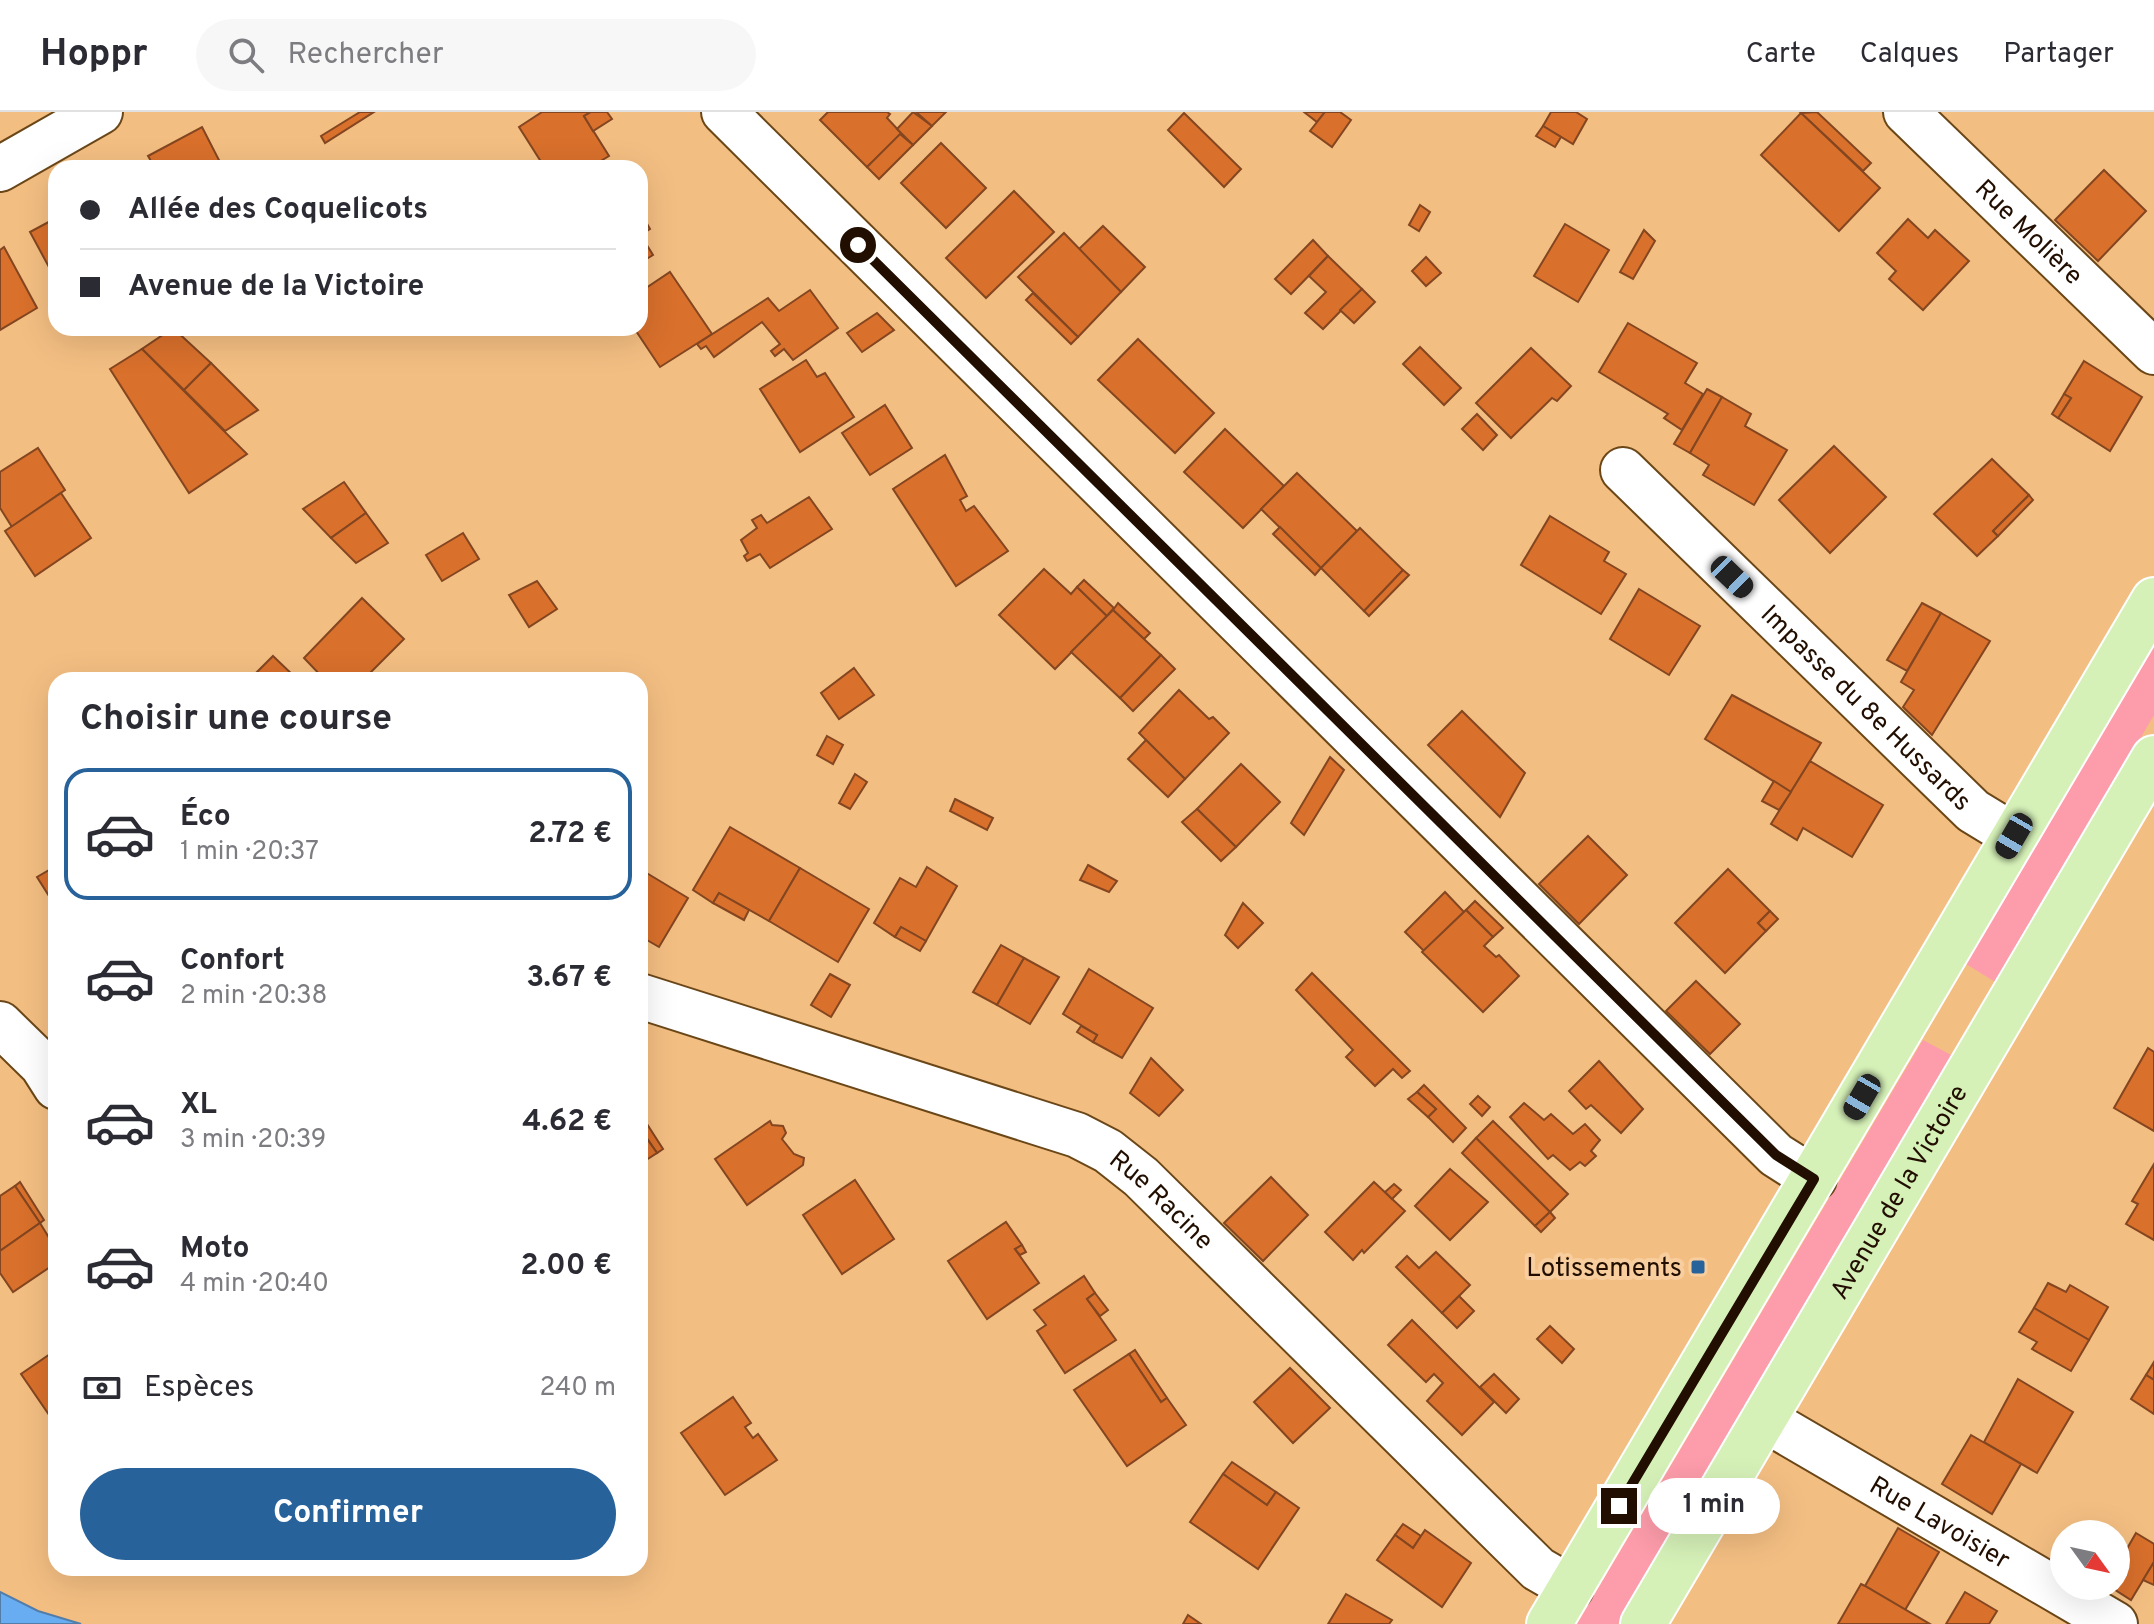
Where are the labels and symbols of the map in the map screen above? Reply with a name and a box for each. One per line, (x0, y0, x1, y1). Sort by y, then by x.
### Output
street label: Rue Molière (1967, 174, 2089, 293)
route start (840, 227, 876, 263)
car (1706, 552, 1758, 602)
street label: Impasse du 8e Hussards (1752, 599, 1977, 819)
car (1992, 809, 2036, 863)
car (1840, 1070, 1884, 1124)
street label: Avenue de la Victoire (1824, 1080, 1976, 1306)
street label: Rue Racine (1102, 1144, 1219, 1258)
place label: Lotissements (1526, 1253, 1682, 1286)
marker: Lotissements (1689, 1258, 1707, 1276)
street label: Rue Lavoisier (1863, 1470, 2015, 1578)
callout: 1 min (1647, 1478, 1779, 1534)
route end (1601, 1488, 1637, 1524)
north arrow (2050, 1520, 2130, 1600)

